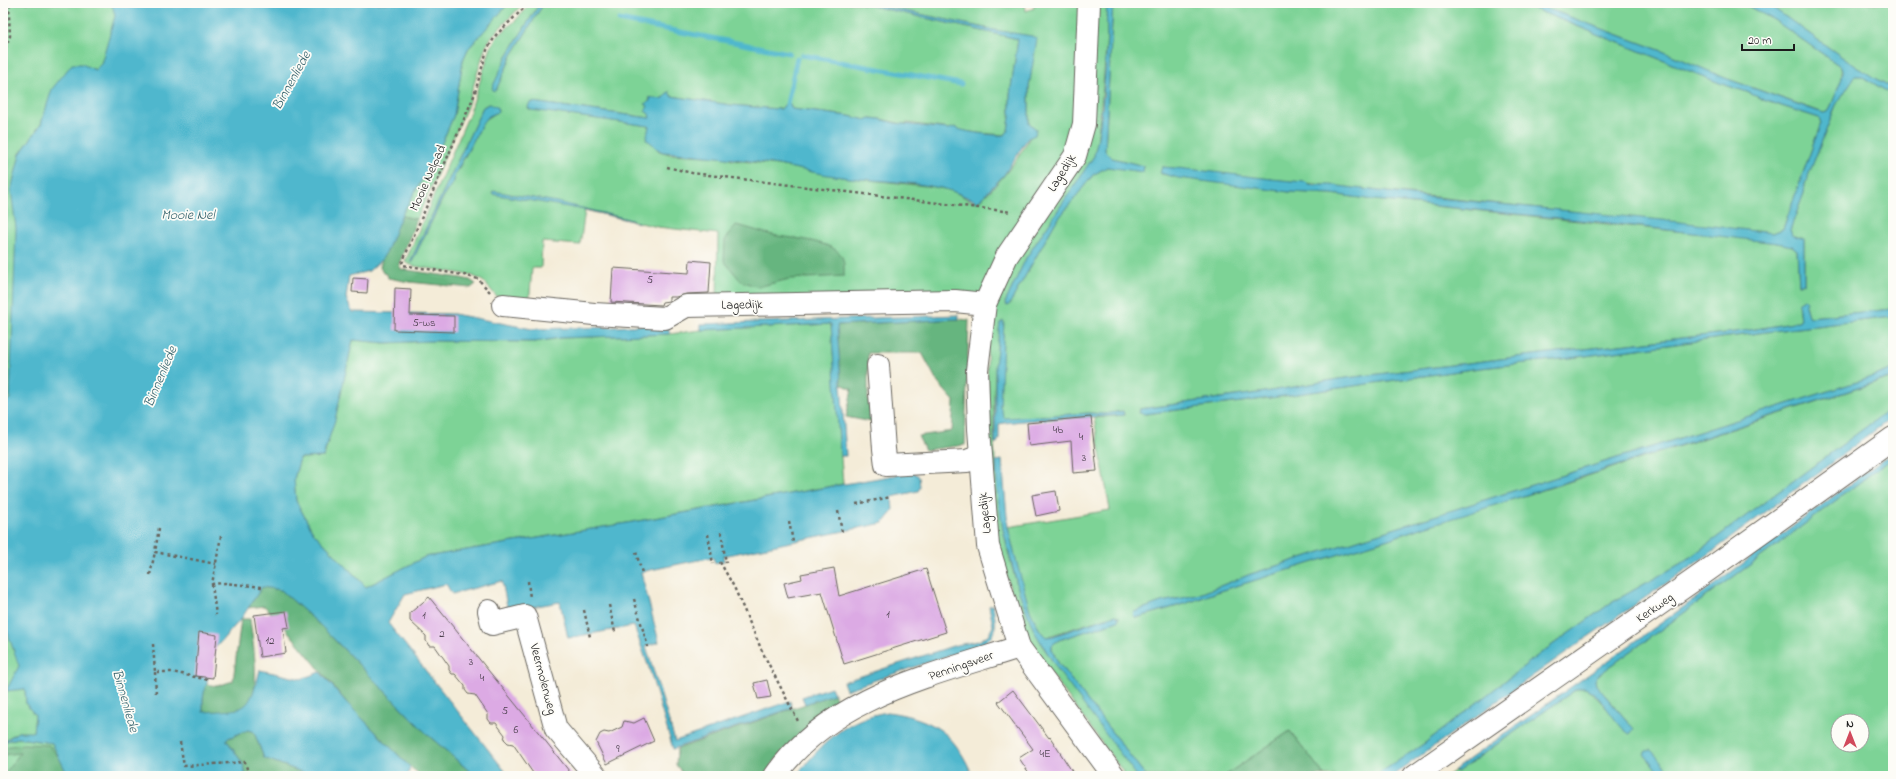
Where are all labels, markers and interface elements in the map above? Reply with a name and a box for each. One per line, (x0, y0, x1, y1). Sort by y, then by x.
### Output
scale bar (1742, 26, 1794, 52)
text: 20 m (1748, 32, 1771, 50)
water label: Binnenliede (267, 47, 317, 114)
street label: Mooie Nelpad (405, 141, 451, 214)
street label: Lagedijk (1043, 150, 1082, 196)
water label: Mooie Nel (161, 205, 216, 226)
house number: 5 (647, 272, 653, 288)
street label: Lagedijk (721, 295, 763, 316)
house number: 5-ws (412, 315, 436, 331)
water label: Binnenliede (139, 343, 183, 411)
house number: 4b (1053, 422, 1063, 438)
house number: 4 (1079, 429, 1084, 445)
house number: 3 (1082, 450, 1087, 466)
street label: Lagedijk (973, 491, 998, 535)
street label: Kerkweg (1632, 588, 1678, 629)
house number: 1 (886, 607, 890, 623)
house number: 1 (422, 608, 426, 624)
house number: 2 (439, 626, 445, 642)
house number: 12 (266, 633, 275, 649)
street label: Veermolenweg (523, 640, 562, 717)
street label: Penningsveer (926, 646, 997, 687)
house number: 3 (469, 654, 474, 670)
water label: Binnenliede (106, 667, 144, 735)
house number: 4 (480, 670, 485, 686)
house number: 5 (502, 703, 508, 719)
north arrow (1830, 713, 1870, 753)
text: N (1846, 716, 1854, 732)
house number: 6 (514, 722, 519, 738)
house number: 9 (616, 741, 620, 757)
house number: 4E (1039, 746, 1051, 762)

